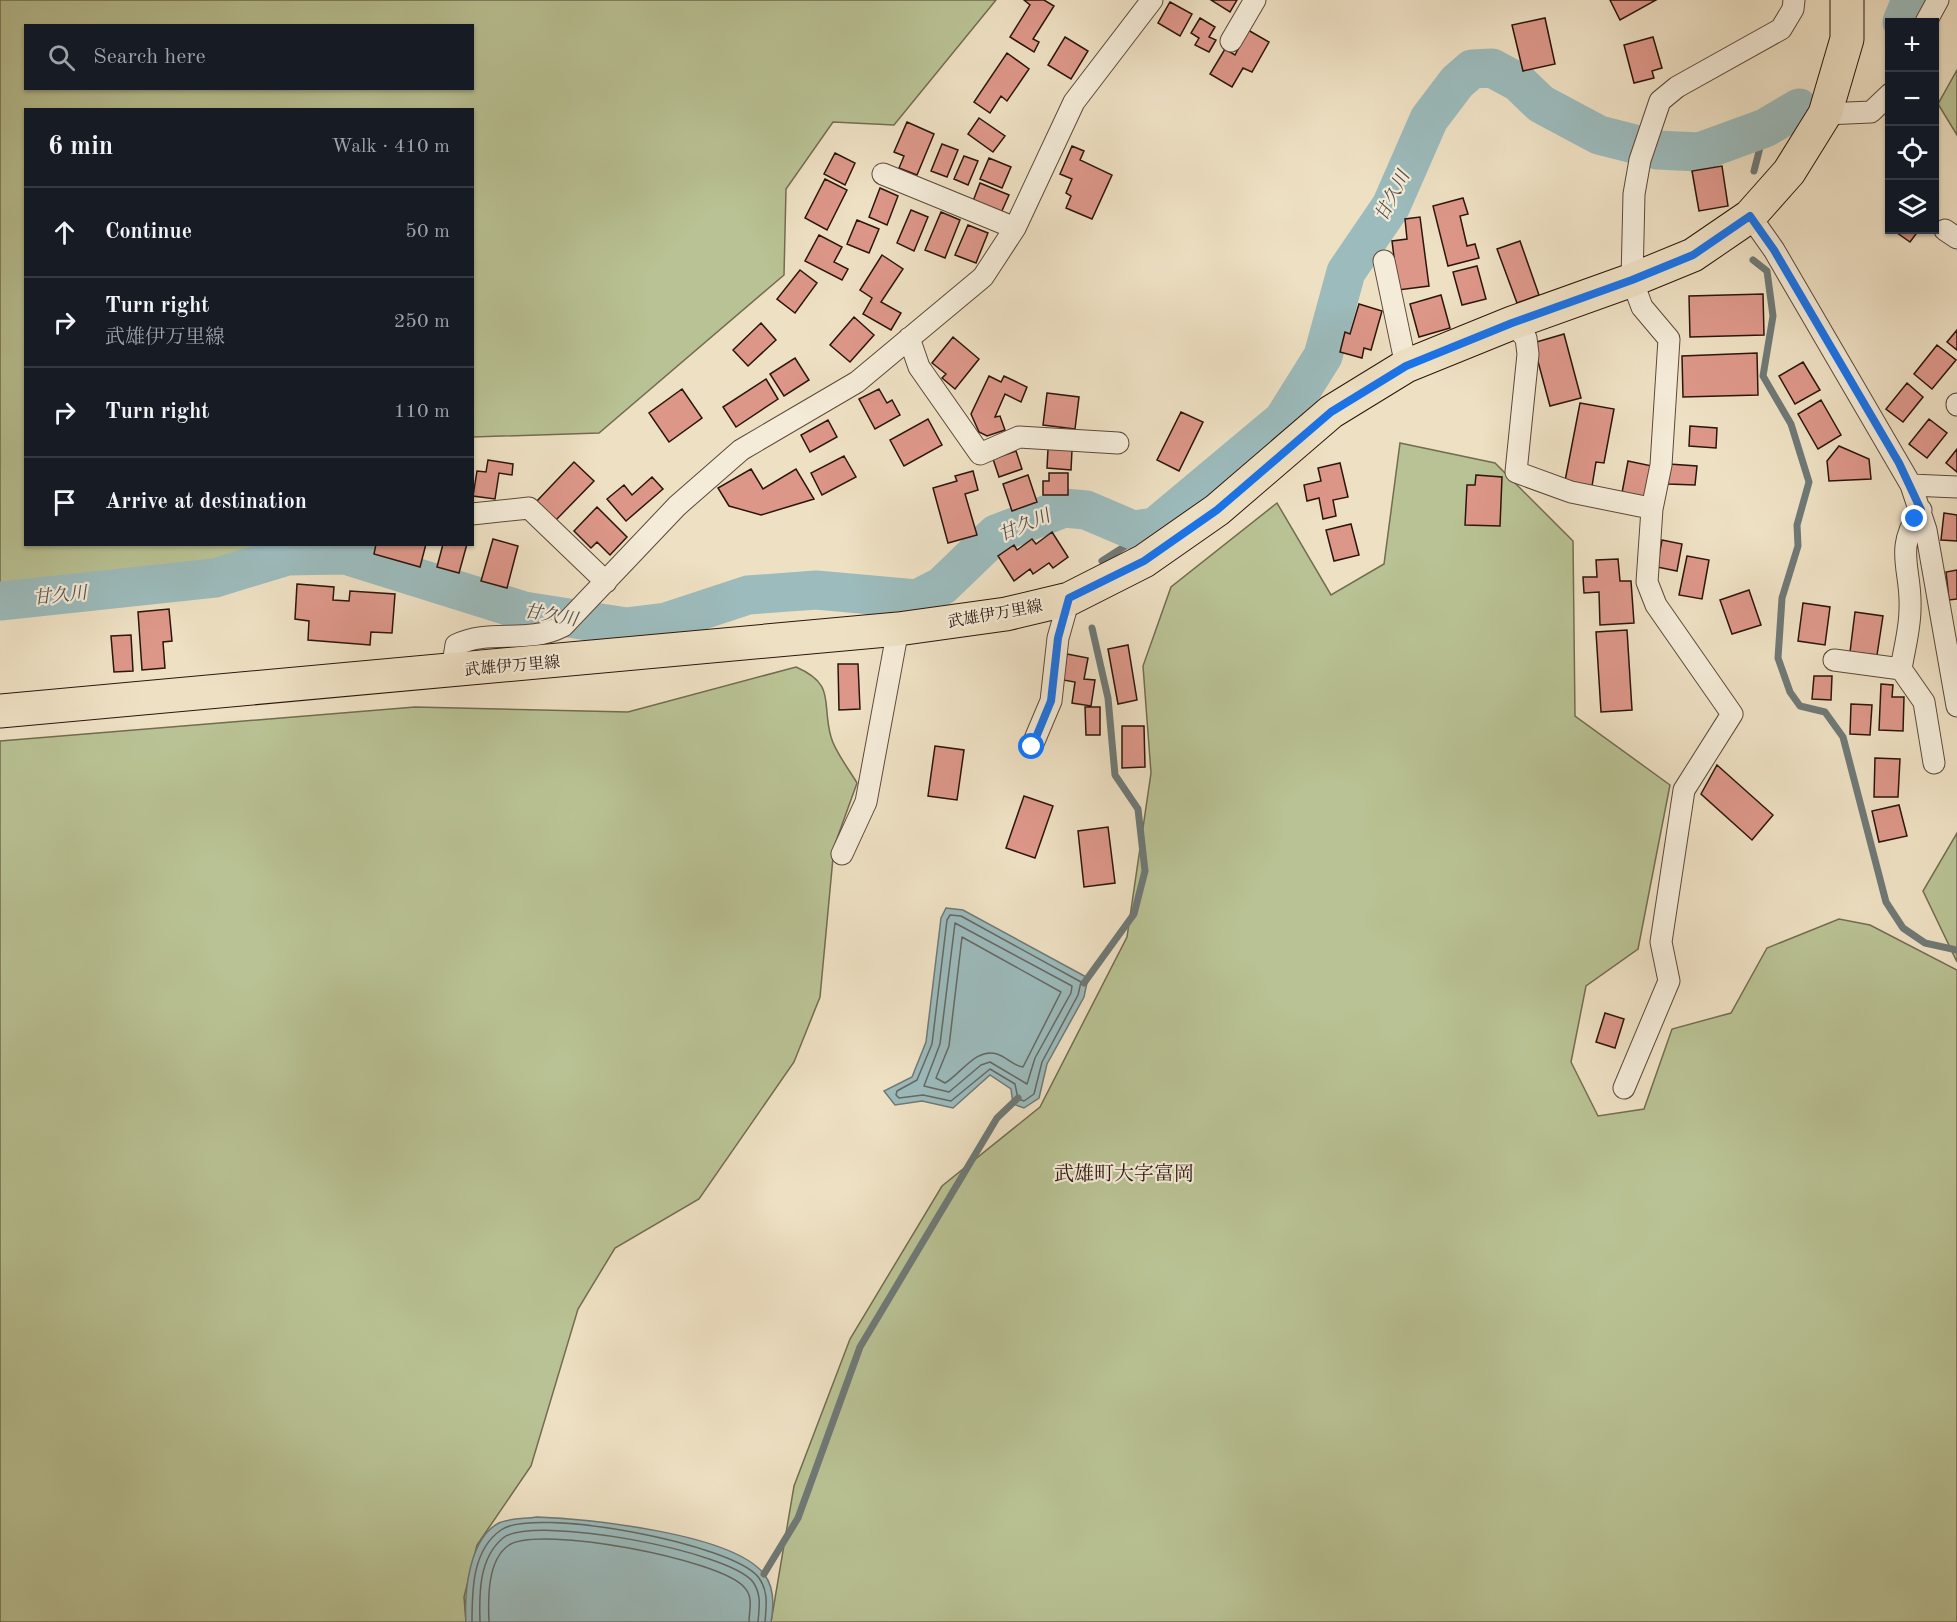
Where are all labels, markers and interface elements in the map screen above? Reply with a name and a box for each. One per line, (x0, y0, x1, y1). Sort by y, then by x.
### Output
map controls (1885, 18, 1939, 234)
button: + (1885, 18, 1939, 72)
search box (24, 24, 474, 90)
icon: search (45, 41, 78, 74)
text: Search here (93, 46, 206, 68)
button: − (1885, 72, 1939, 126)
button: locate (1885, 126, 1939, 180)
text: 6 min (48, 134, 113, 160)
text: Walk · 410 m (331, 137, 450, 157)
water label: 甘久川 (1371, 166, 1414, 225)
button: layers (1885, 180, 1939, 234)
icon: ahead (48, 216, 81, 249)
text: Continue (105, 221, 192, 243)
text: 50 m (405, 222, 450, 242)
text: Turn right (105, 295, 209, 317)
icon: right (48, 306, 81, 339)
text: 250 m (394, 312, 450, 332)
text: 武雄伊万里線 (105, 328, 225, 348)
icon: right (48, 396, 81, 429)
text: Turn right (105, 401, 209, 423)
text: 110 m (394, 402, 450, 422)
icon: arrive (48, 486, 81, 519)
text: Arrive at destination (105, 491, 307, 513)
water label: 甘久川 (995, 504, 1055, 545)
route end (1901, 505, 1927, 531)
water label: 甘久川 (32, 582, 90, 608)
street label: 武雄伊万里線 (946, 597, 1044, 631)
water label: 甘久川 (523, 600, 581, 630)
street label: 武雄伊万里線 (463, 653, 561, 679)
route start (1018, 733, 1044, 759)
district label: 武雄町大字富岡 (1054, 1163, 1194, 1185)

